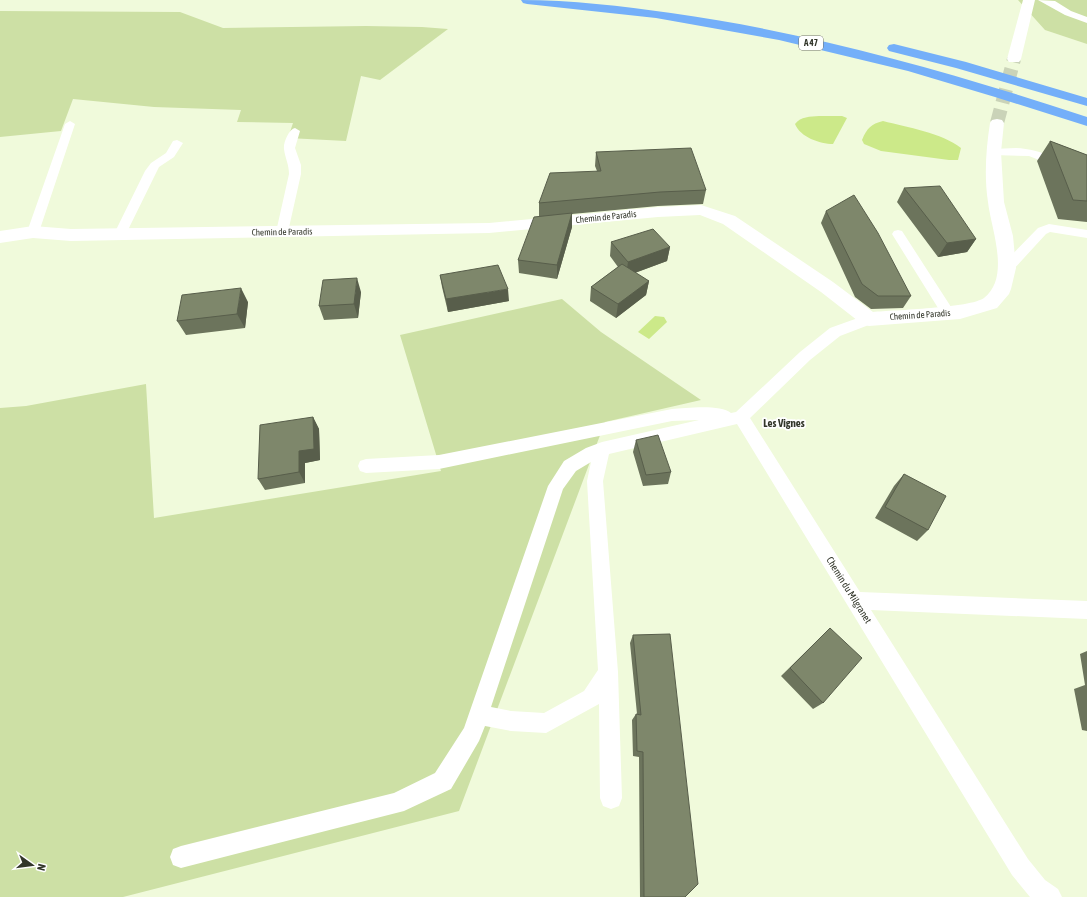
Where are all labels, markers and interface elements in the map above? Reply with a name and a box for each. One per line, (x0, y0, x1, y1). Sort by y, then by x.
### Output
road number: A 47 (799, 36, 823, 50)
street label: Chemin de Paradis (575, 209, 637, 225)
street label: Chemin de Paradis (252, 226, 312, 238)
street label: Chemin de Paradis (889, 308, 951, 322)
district label: Les Vignes (763, 417, 805, 429)
street label: Chemin du Milgranet (824, 555, 874, 625)
north arrow (12, 845, 52, 885)
text: N (35, 863, 48, 872)

